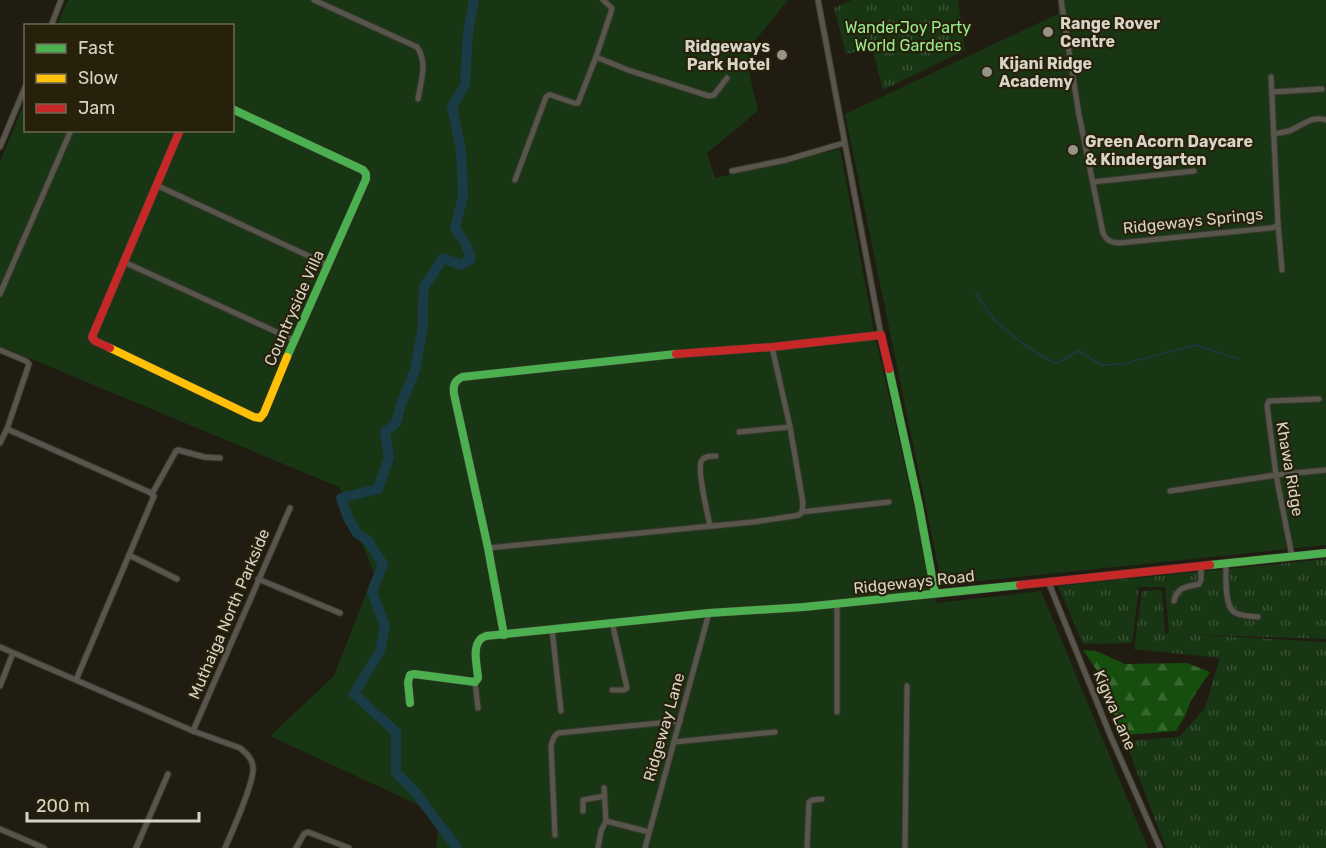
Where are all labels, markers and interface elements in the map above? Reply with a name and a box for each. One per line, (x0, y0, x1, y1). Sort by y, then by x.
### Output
place label: Range Rover Centre (1060, 14, 1161, 51)
park label: WanderJoy Party World Gardens (845, 18, 971, 55)
legend (24, 24, 234, 132)
marker: Range Rover Centre (1041, 25, 1055, 39)
text: Fast (78, 37, 114, 59)
place label: Ridgeways Park Hotel (684, 37, 770, 74)
marker: Ridgeways Park Hotel (775, 48, 789, 62)
place label: Kijani Ridge Academy (999, 54, 1092, 91)
marker: Kijani Ridge Academy (980, 65, 994, 79)
text: Slow (78, 67, 118, 89)
text: Jam (78, 97, 115, 119)
place label: Green Acorn Daycare & Kindergarten (1085, 132, 1253, 169)
marker: Green Acorn Daycare & Kindergarten (1066, 143, 1080, 157)
street label: Ridgeways Springs (1122, 204, 1264, 238)
street label: Countryside Villa (260, 247, 328, 369)
street label: Khawa Ridge (1272, 420, 1308, 518)
street label: Muthaiga North Parkside (184, 526, 274, 702)
street label: Ridgeways Road (852, 566, 976, 598)
street label: Kigwa Lane (1090, 667, 1140, 753)
street label: Ridgeway Lane (639, 670, 689, 784)
scale bar (27, 785, 200, 823)
text: 200 m (36, 795, 90, 817)

